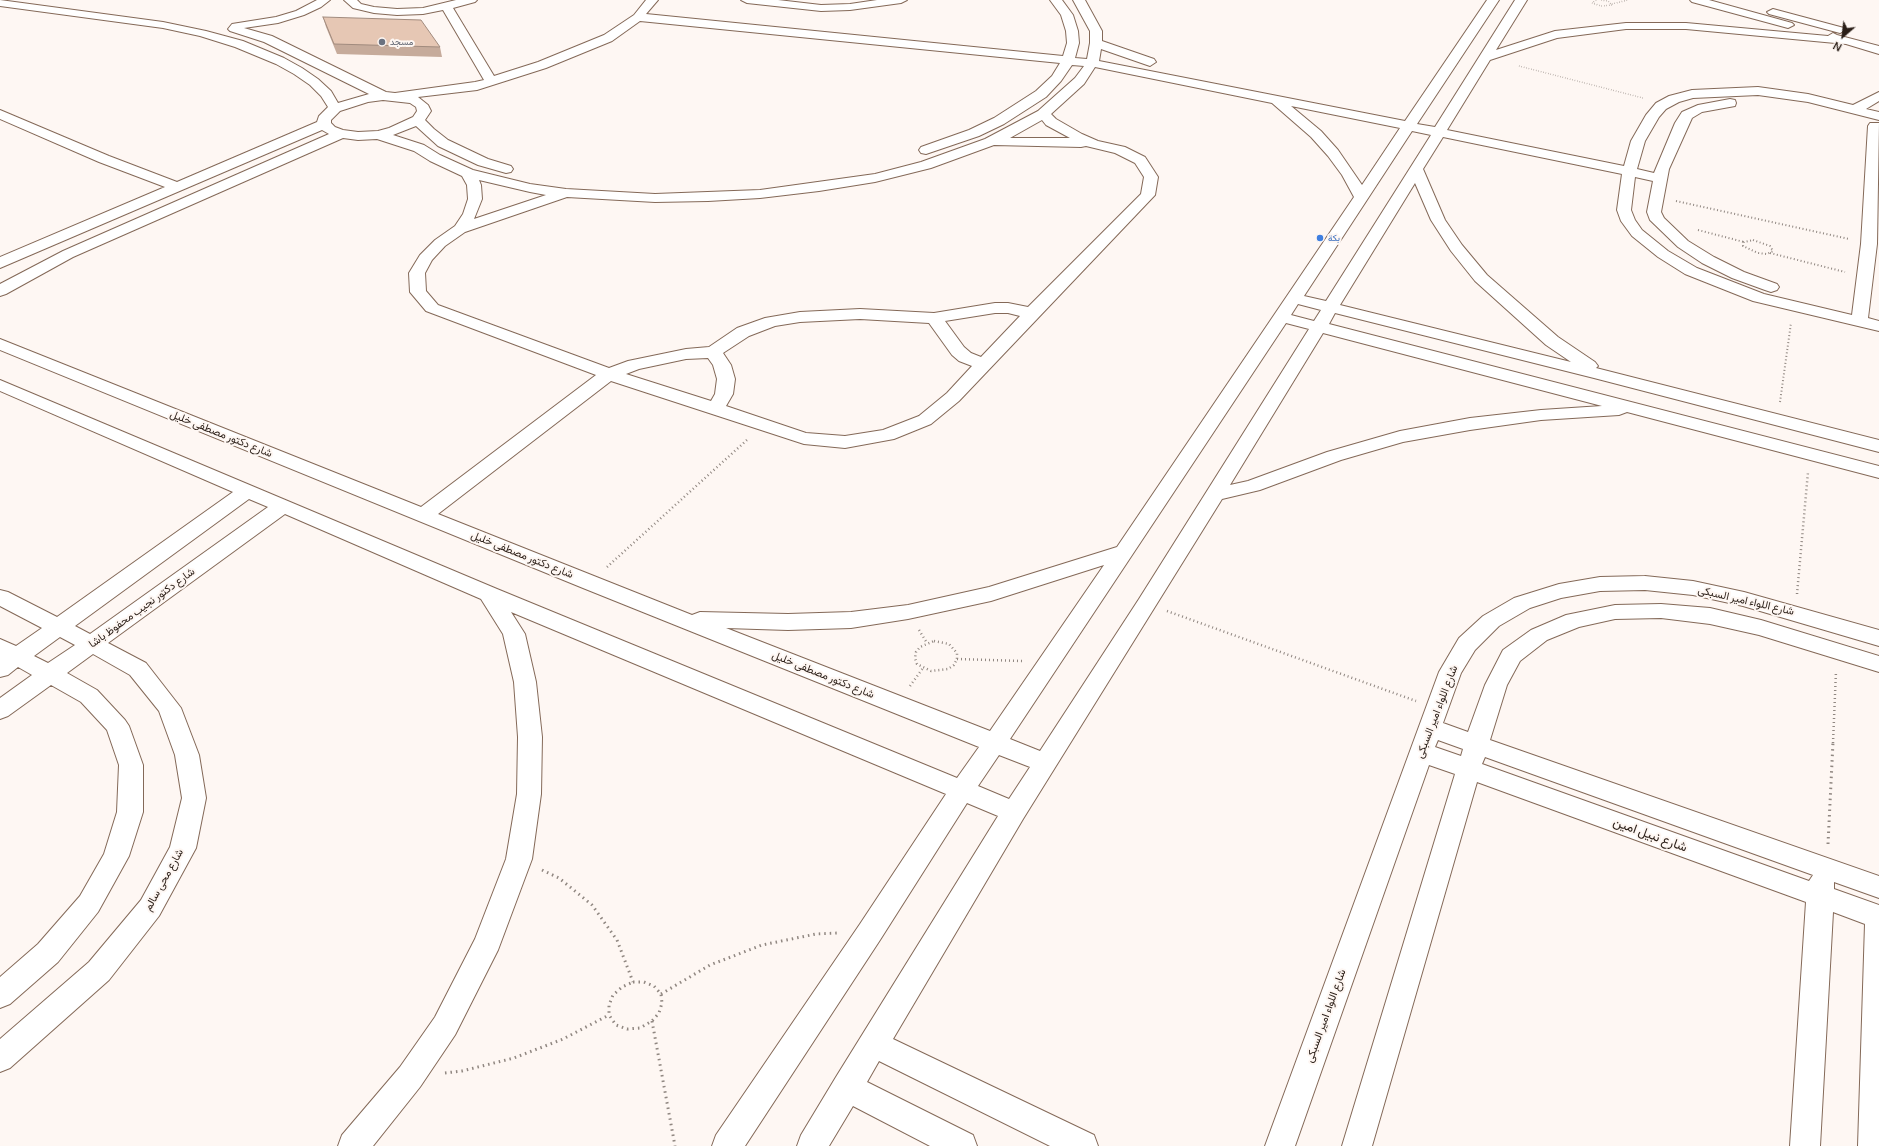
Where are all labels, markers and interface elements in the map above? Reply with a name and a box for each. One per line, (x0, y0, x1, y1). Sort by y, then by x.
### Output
north arrow (1823, 16, 1863, 56)
marker: مسجد (377, 37, 387, 47)
place label: مسجد (390, 37, 413, 47)
text: N (1830, 39, 1844, 56)
marker: بكة (1315, 233, 1325, 243)
place label: بكة (1328, 233, 1340, 243)
street label: شارع دكتور مصطفى خليل (168, 407, 274, 461)
street label: شارع دكتور مصطفى خليل (469, 528, 575, 582)
street label: شارع دكتور نجيب محفوظ باشا (86, 565, 198, 651)
street label: شارع اللواء امير السبكى (1697, 583, 1795, 619)
street label: شارع دكتور مصطفى خليل (770, 648, 876, 702)
street label: شارع اللواء امير السبكى (1413, 664, 1461, 760)
street label: شارع نبيل امين (1611, 814, 1689, 856)
street label: شارع محى سالم (142, 847, 186, 913)
street label: شارع اللواء امير السبكى (1303, 967, 1349, 1065)

